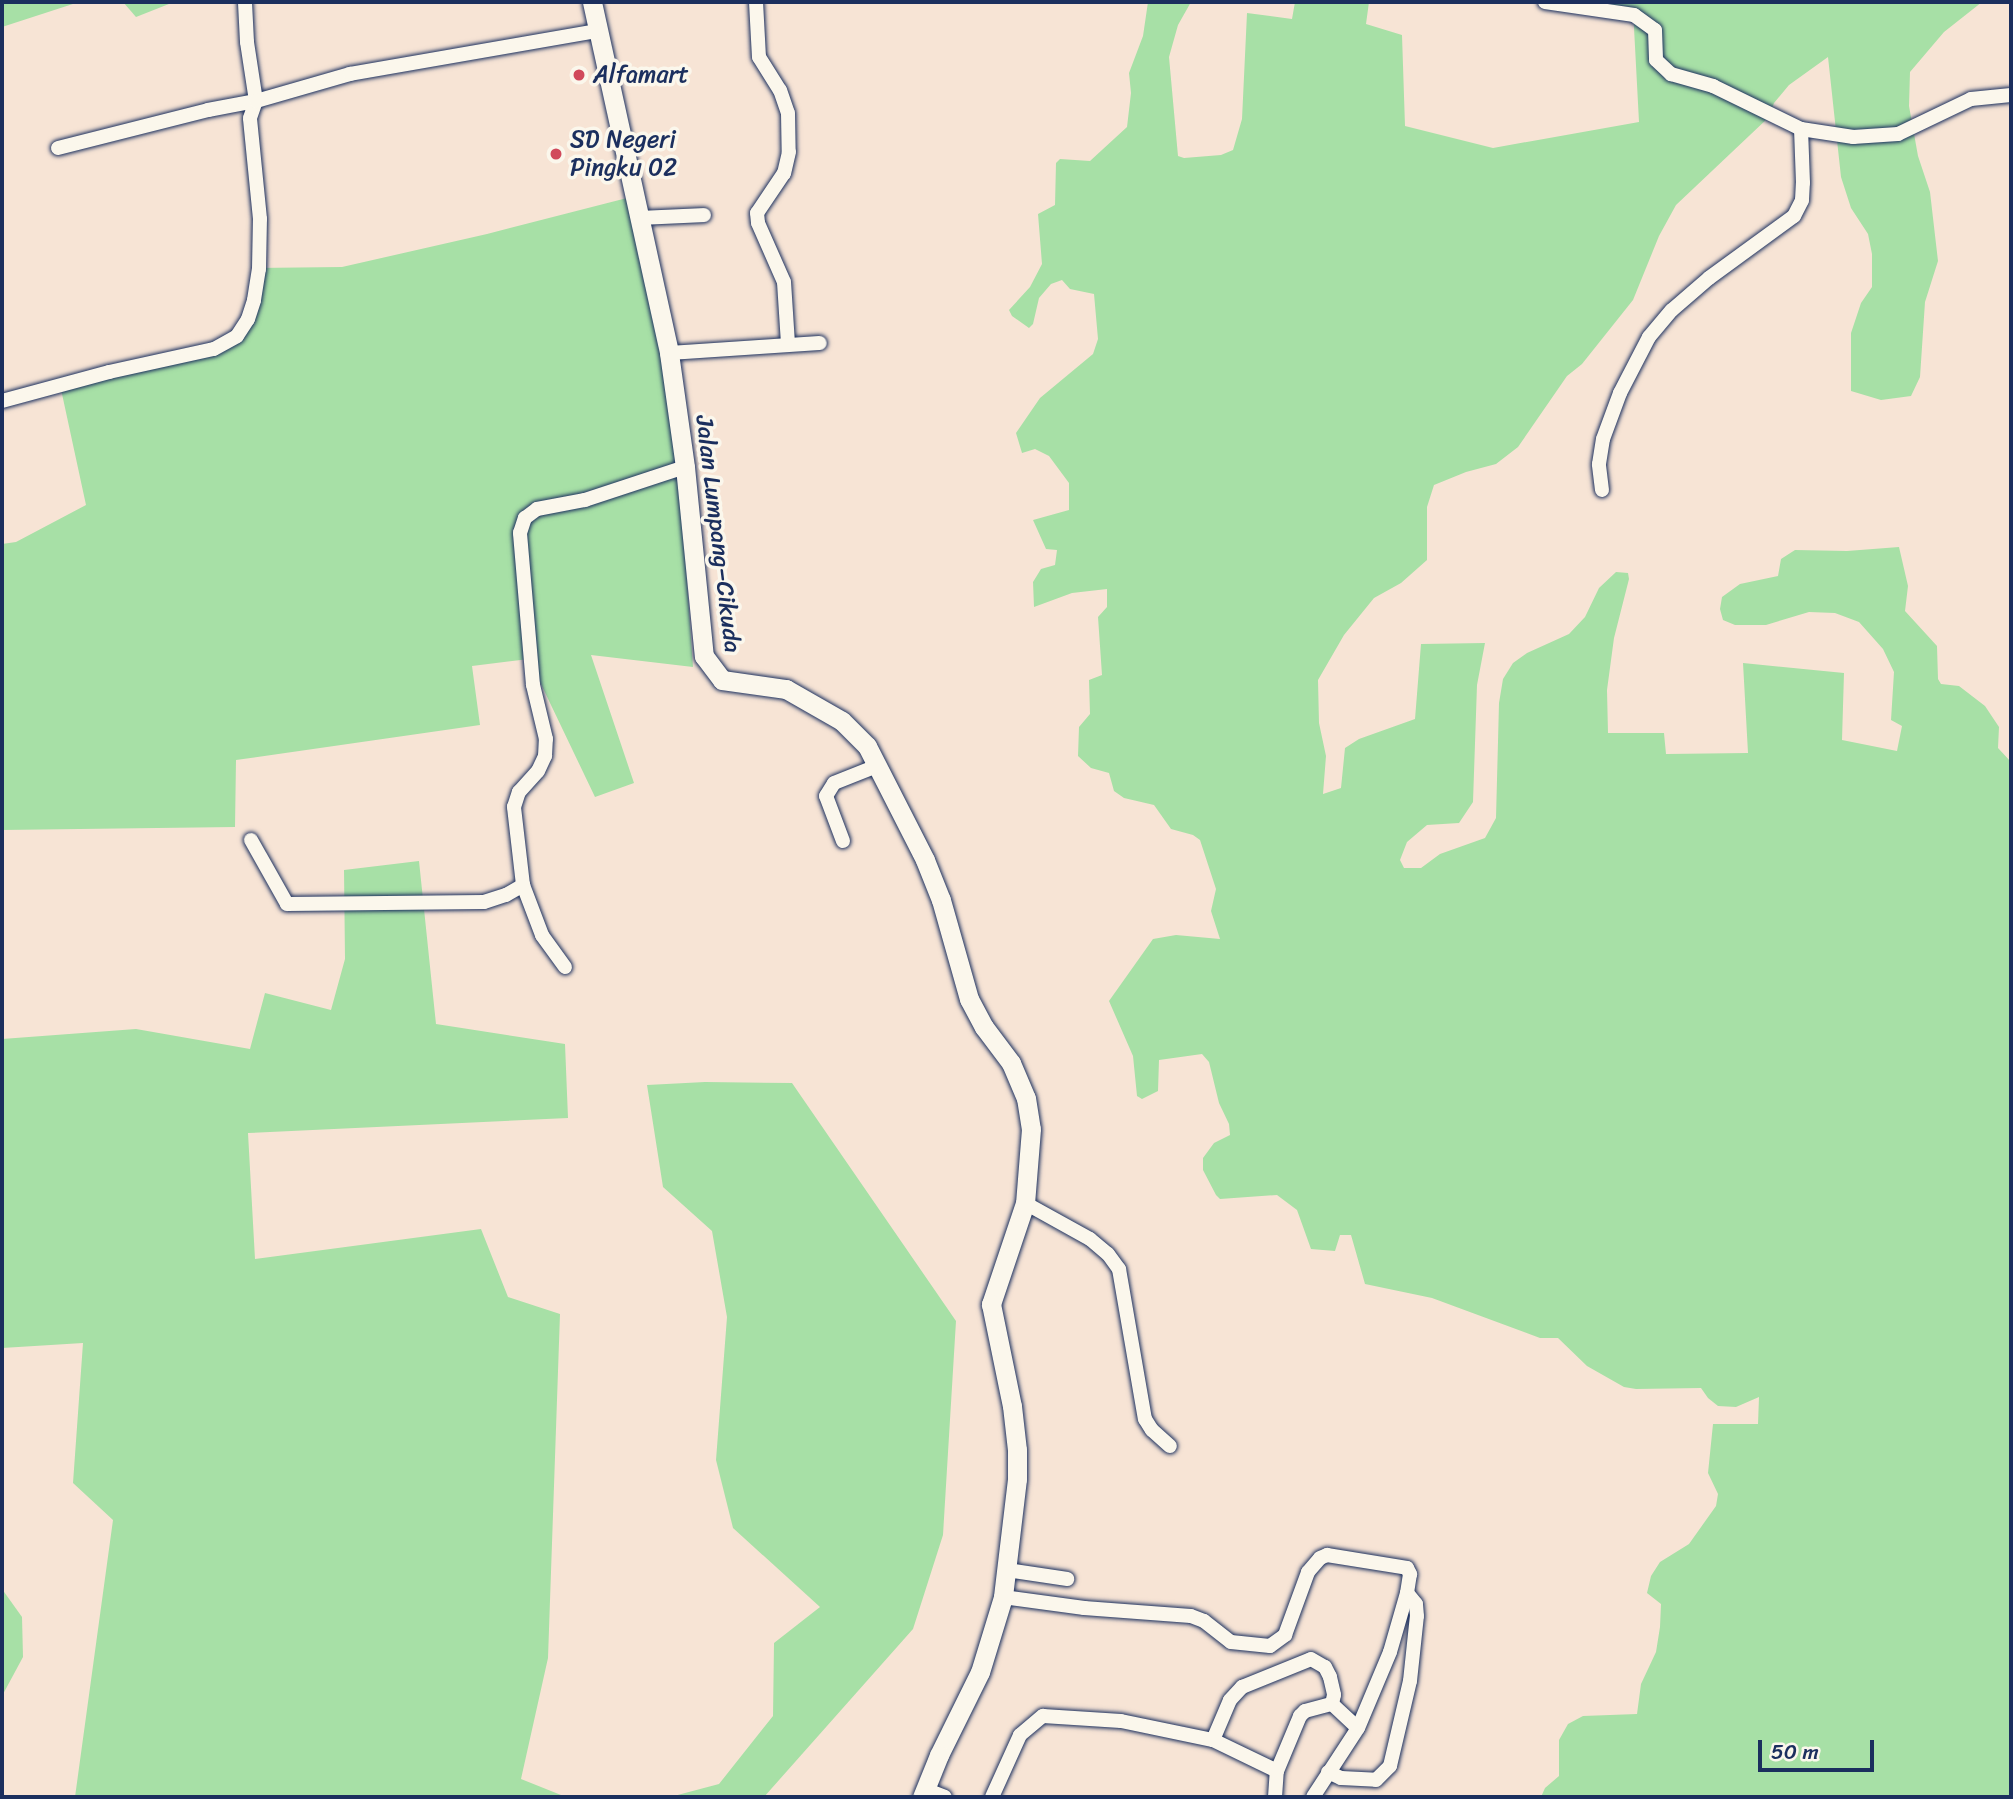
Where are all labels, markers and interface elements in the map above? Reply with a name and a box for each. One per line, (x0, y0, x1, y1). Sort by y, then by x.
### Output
place label: Alfamart (593, 61, 689, 89)
marker: Alfamart (571, 67, 587, 83)
place label: SD Negeri Pingku 02 (570, 126, 677, 182)
marker: SD Negeri Pingku 02 (548, 146, 564, 162)
street label: Jalan Lumpang–Cikuda (689, 414, 747, 654)
scale bar (1761, 1726, 1876, 1770)
text: 50 m (1771, 1733, 1819, 1771)

